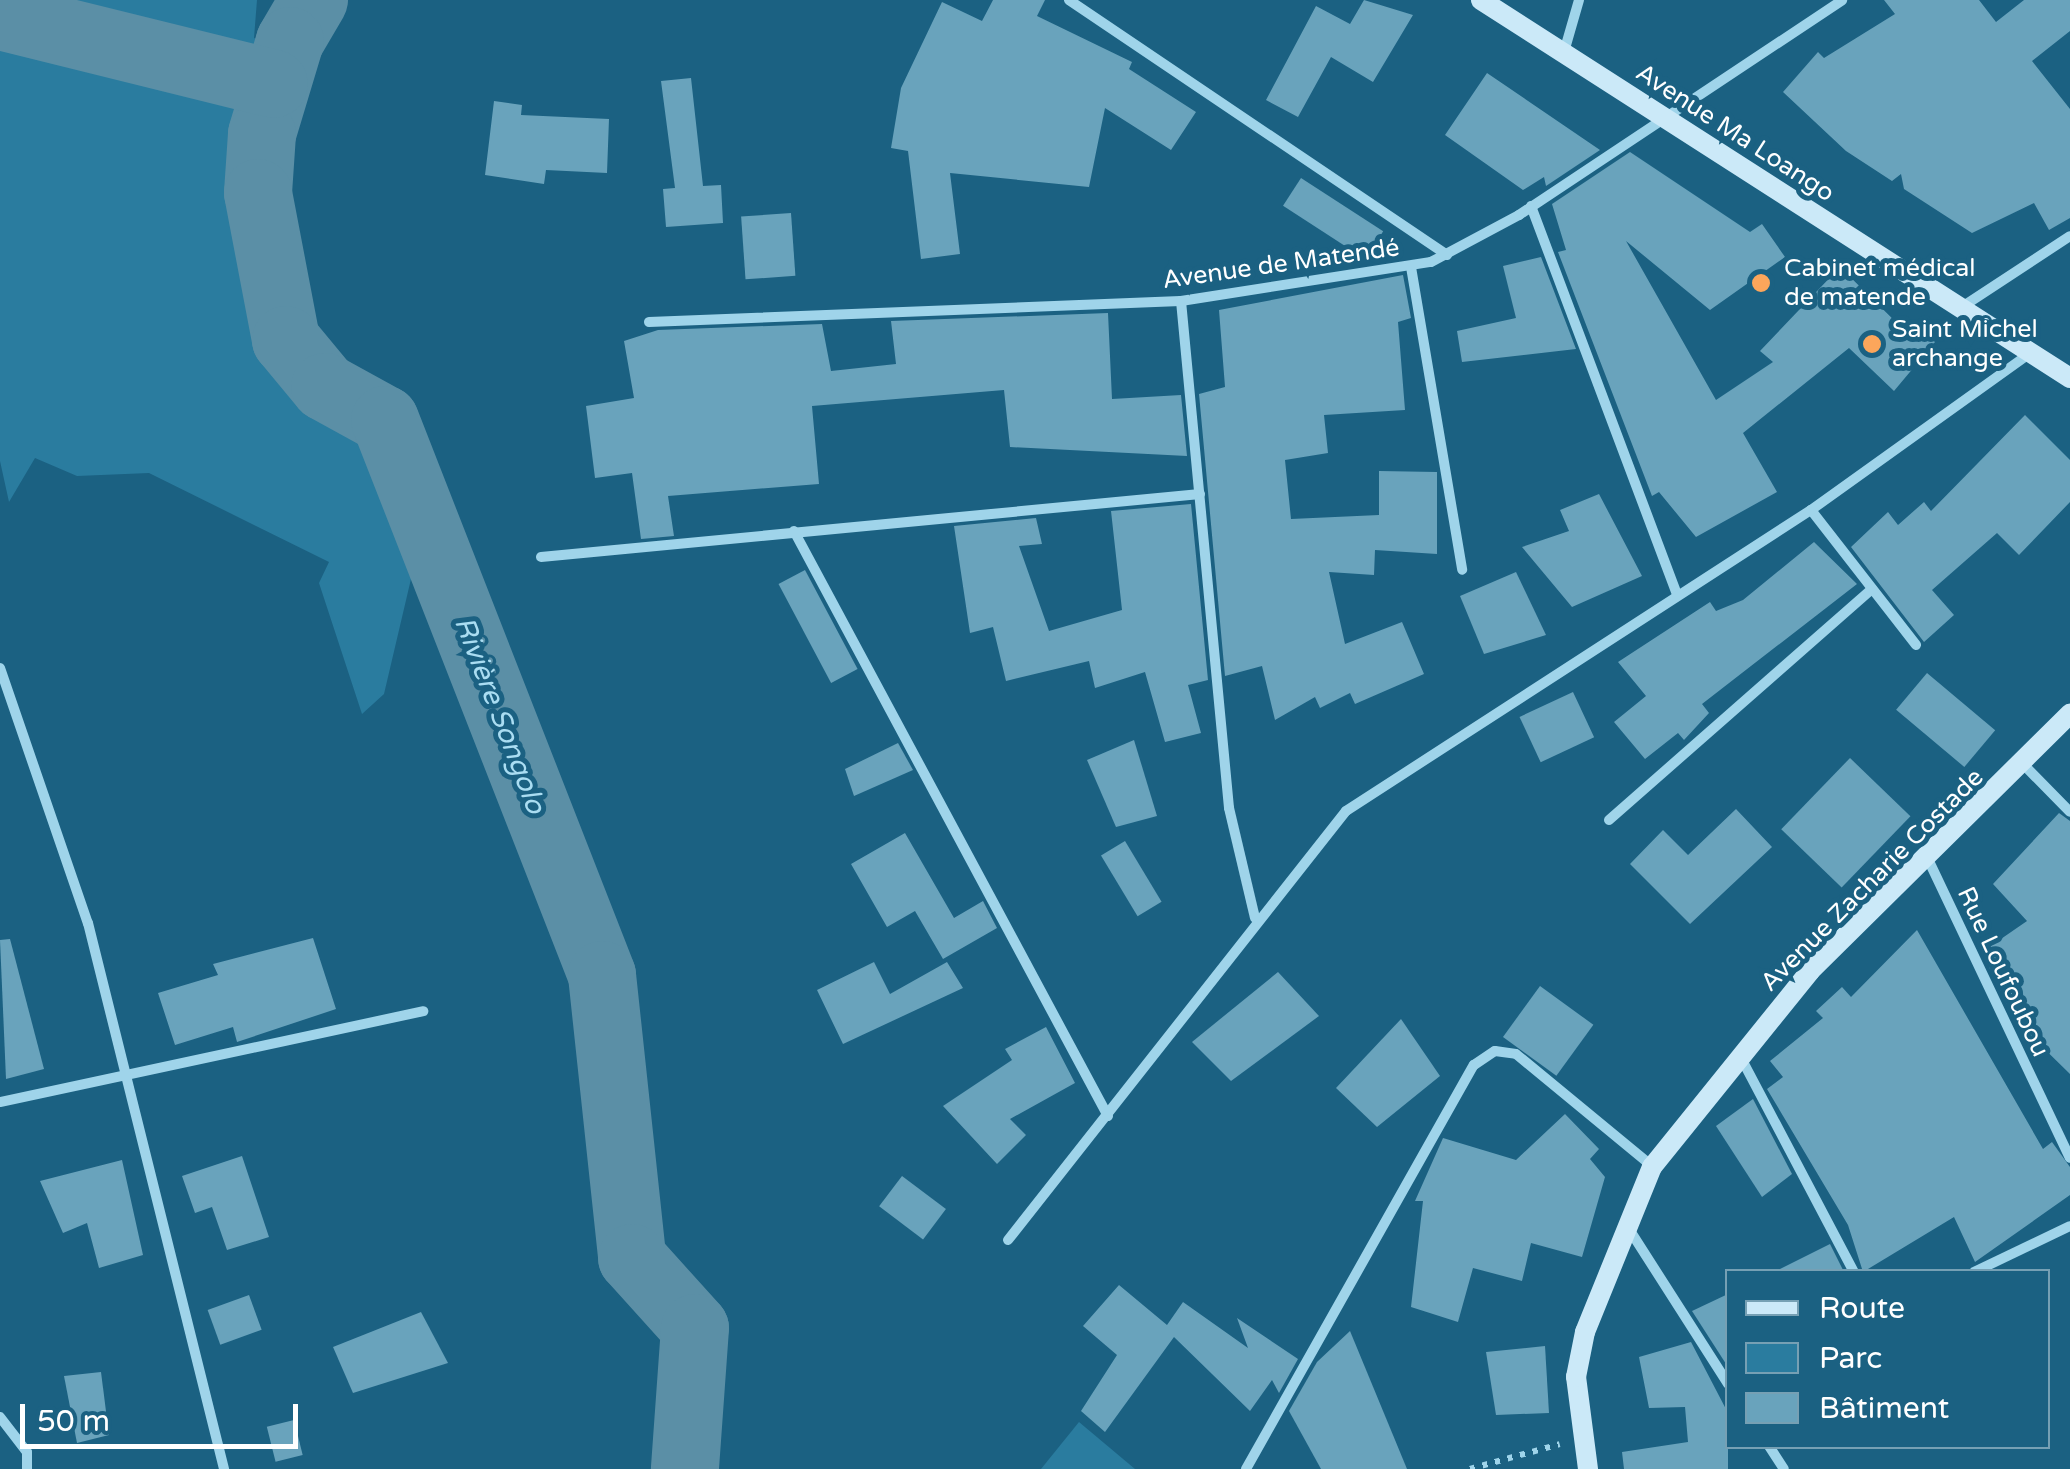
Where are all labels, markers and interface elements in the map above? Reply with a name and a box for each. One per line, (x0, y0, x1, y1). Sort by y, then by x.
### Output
street label: Avenue Ma Loango (1630, 58, 1840, 208)
street label: Avenue de Matendé (1161, 233, 1401, 295)
place label: Cabinet médical de matende (1784, 254, 1976, 313)
marker: Cabinet médical de matende (1748, 270, 1774, 296)
place label: Saint Michel archange (1892, 315, 2038, 374)
marker: Saint Michel archange (1861, 333, 1883, 355)
water label: Rivière Songolo (447, 612, 553, 818)
street label: Avenue Zacharie Costade (1754, 762, 1990, 998)
street label: Rue Loufoubou (1951, 882, 2055, 1062)
legend (1725, 1269, 2050, 1449)
text: Route (1819, 1290, 1905, 1327)
text: Parc (1819, 1340, 1882, 1377)
scale bar (25, 1384, 302, 1446)
text: Bâtiment (1819, 1390, 1949, 1427)
text: 50 m (37, 1403, 110, 1440)

